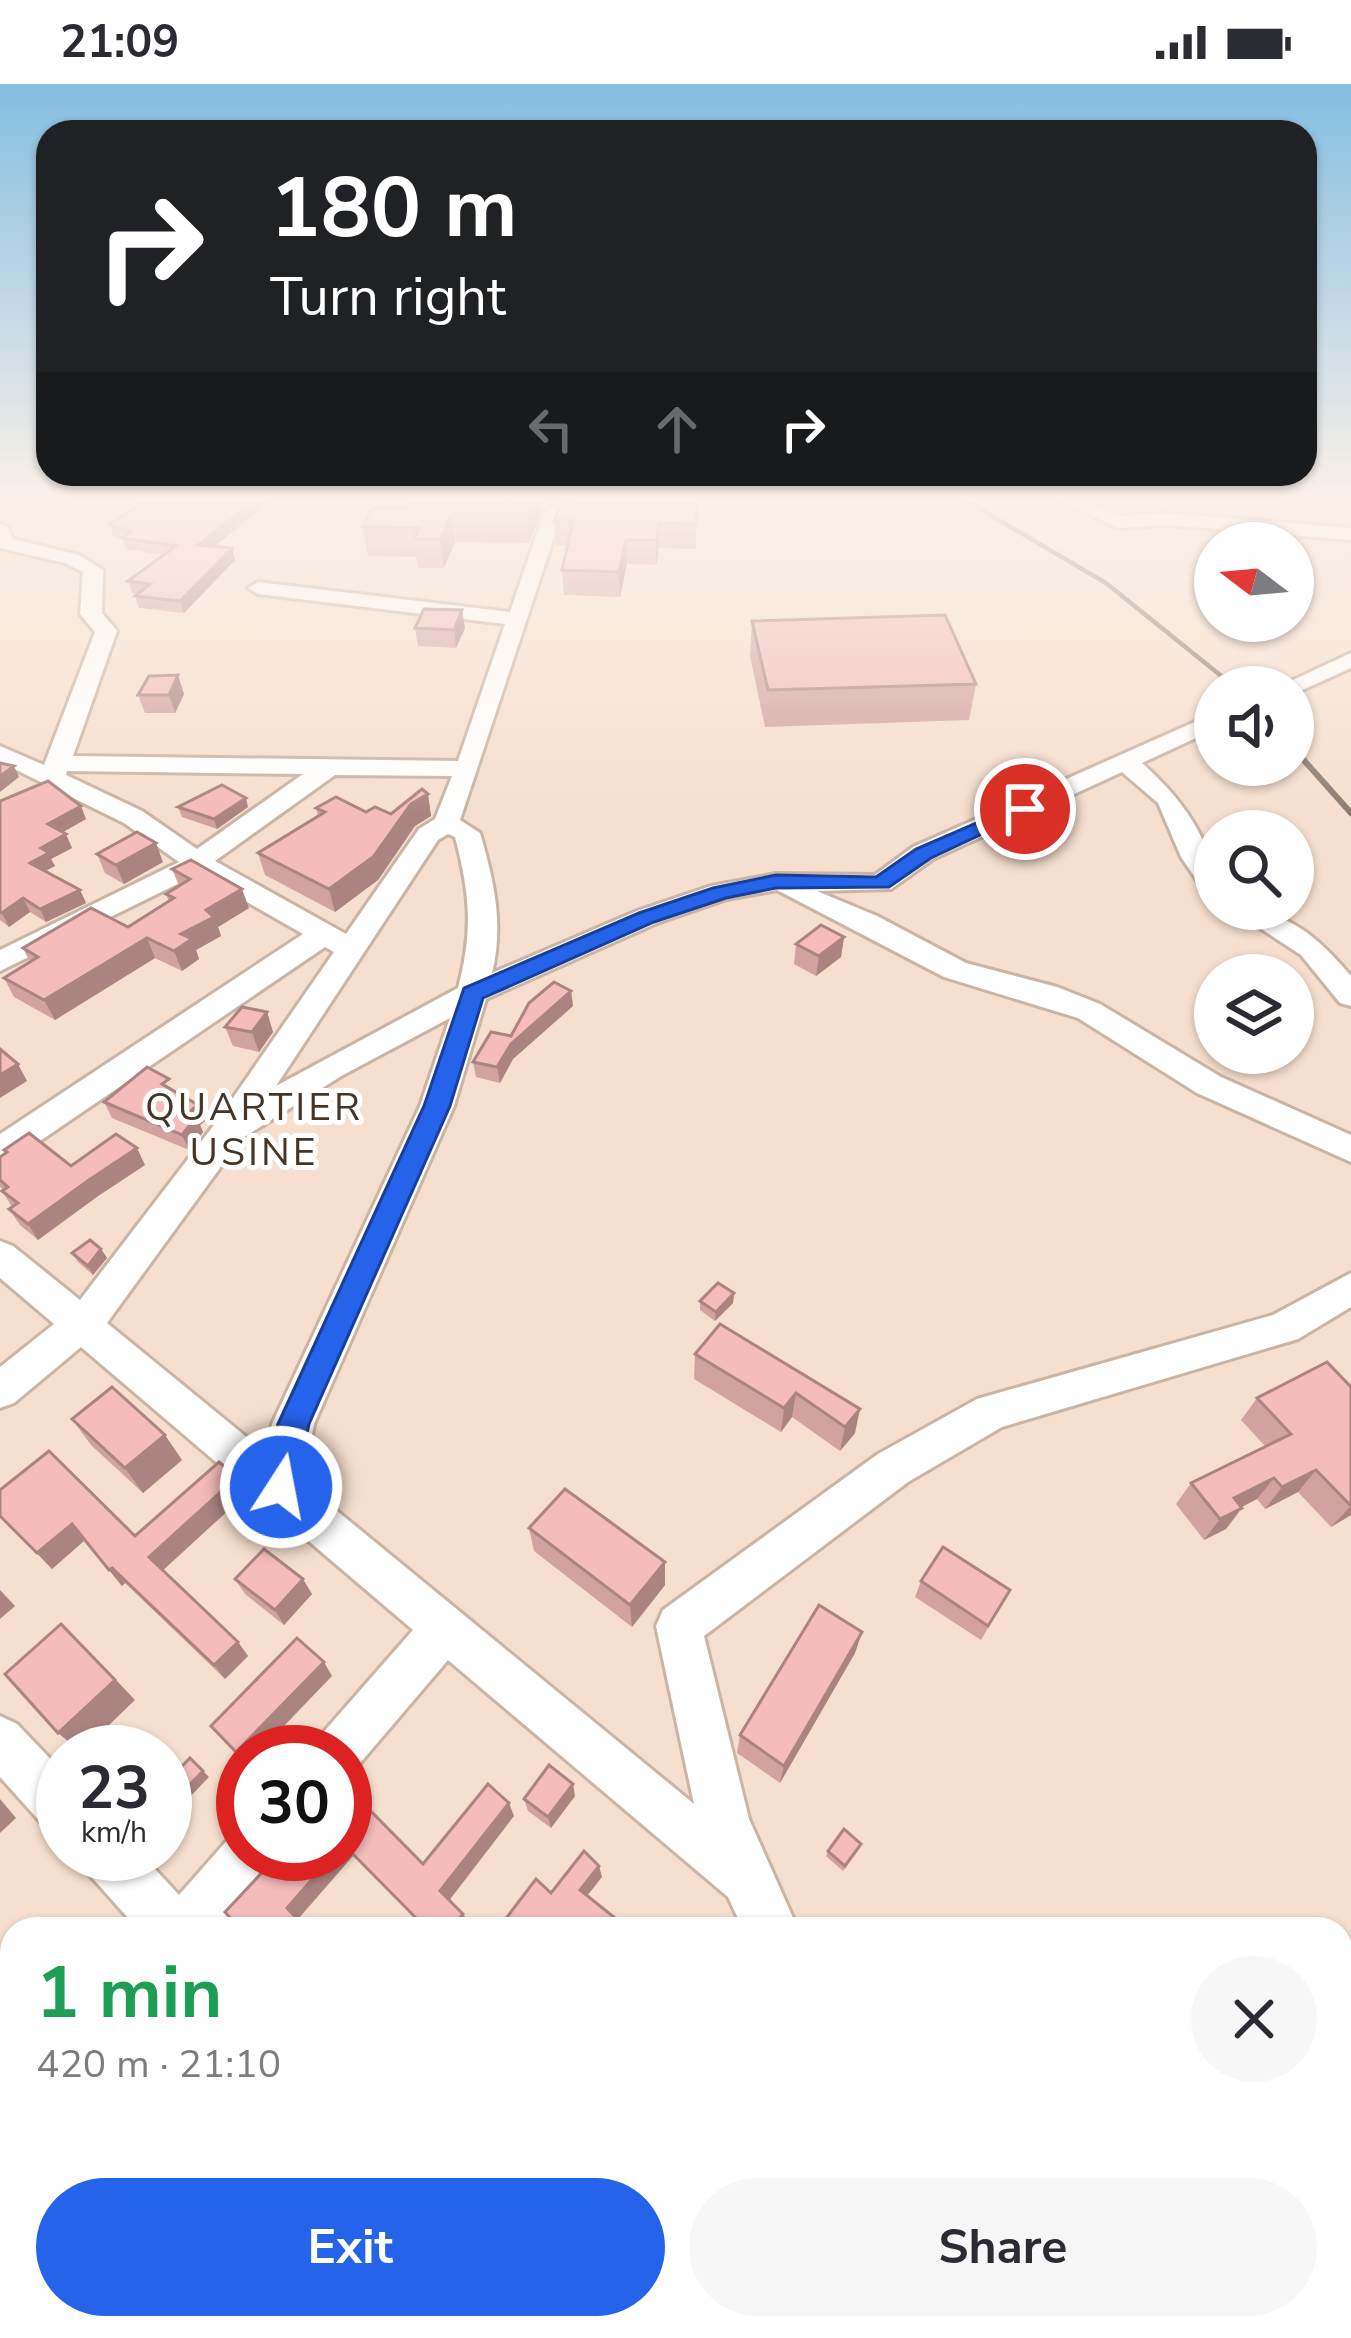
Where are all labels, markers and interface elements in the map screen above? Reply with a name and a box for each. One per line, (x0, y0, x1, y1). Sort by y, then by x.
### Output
text: 21:09 (60, 12, 179, 73)
text: 180 m (270, 151, 518, 266)
icon: right (72, 168, 228, 324)
text: Turn right (270, 260, 506, 334)
icon: left (518, 396, 584, 462)
icon: ahead (644, 396, 710, 462)
icon: right (770, 396, 836, 462)
north arrow (1194, 522, 1314, 642)
map controls (1194, 522, 1314, 1074)
button: sound (1194, 666, 1314, 786)
pin (974, 758, 1076, 860)
icon: arrive (992, 776, 1058, 842)
button: search (1194, 810, 1314, 930)
button: layers (1194, 954, 1314, 1074)
district label: QUARTIER USINE (145, 1081, 363, 1179)
position arrow (218, 1424, 344, 1550)
speed limit sign: 30 (216, 1725, 372, 1881)
text: 23 (78, 1747, 150, 1829)
text: km/h (81, 1812, 147, 1853)
text: 1 min (36, 1944, 222, 2042)
button: close (1191, 1956, 1317, 2082)
text: 420 m · 21:10 (36, 2038, 281, 2091)
button: Exit (36, 2178, 665, 2316)
button: Share (689, 2178, 1317, 2316)

